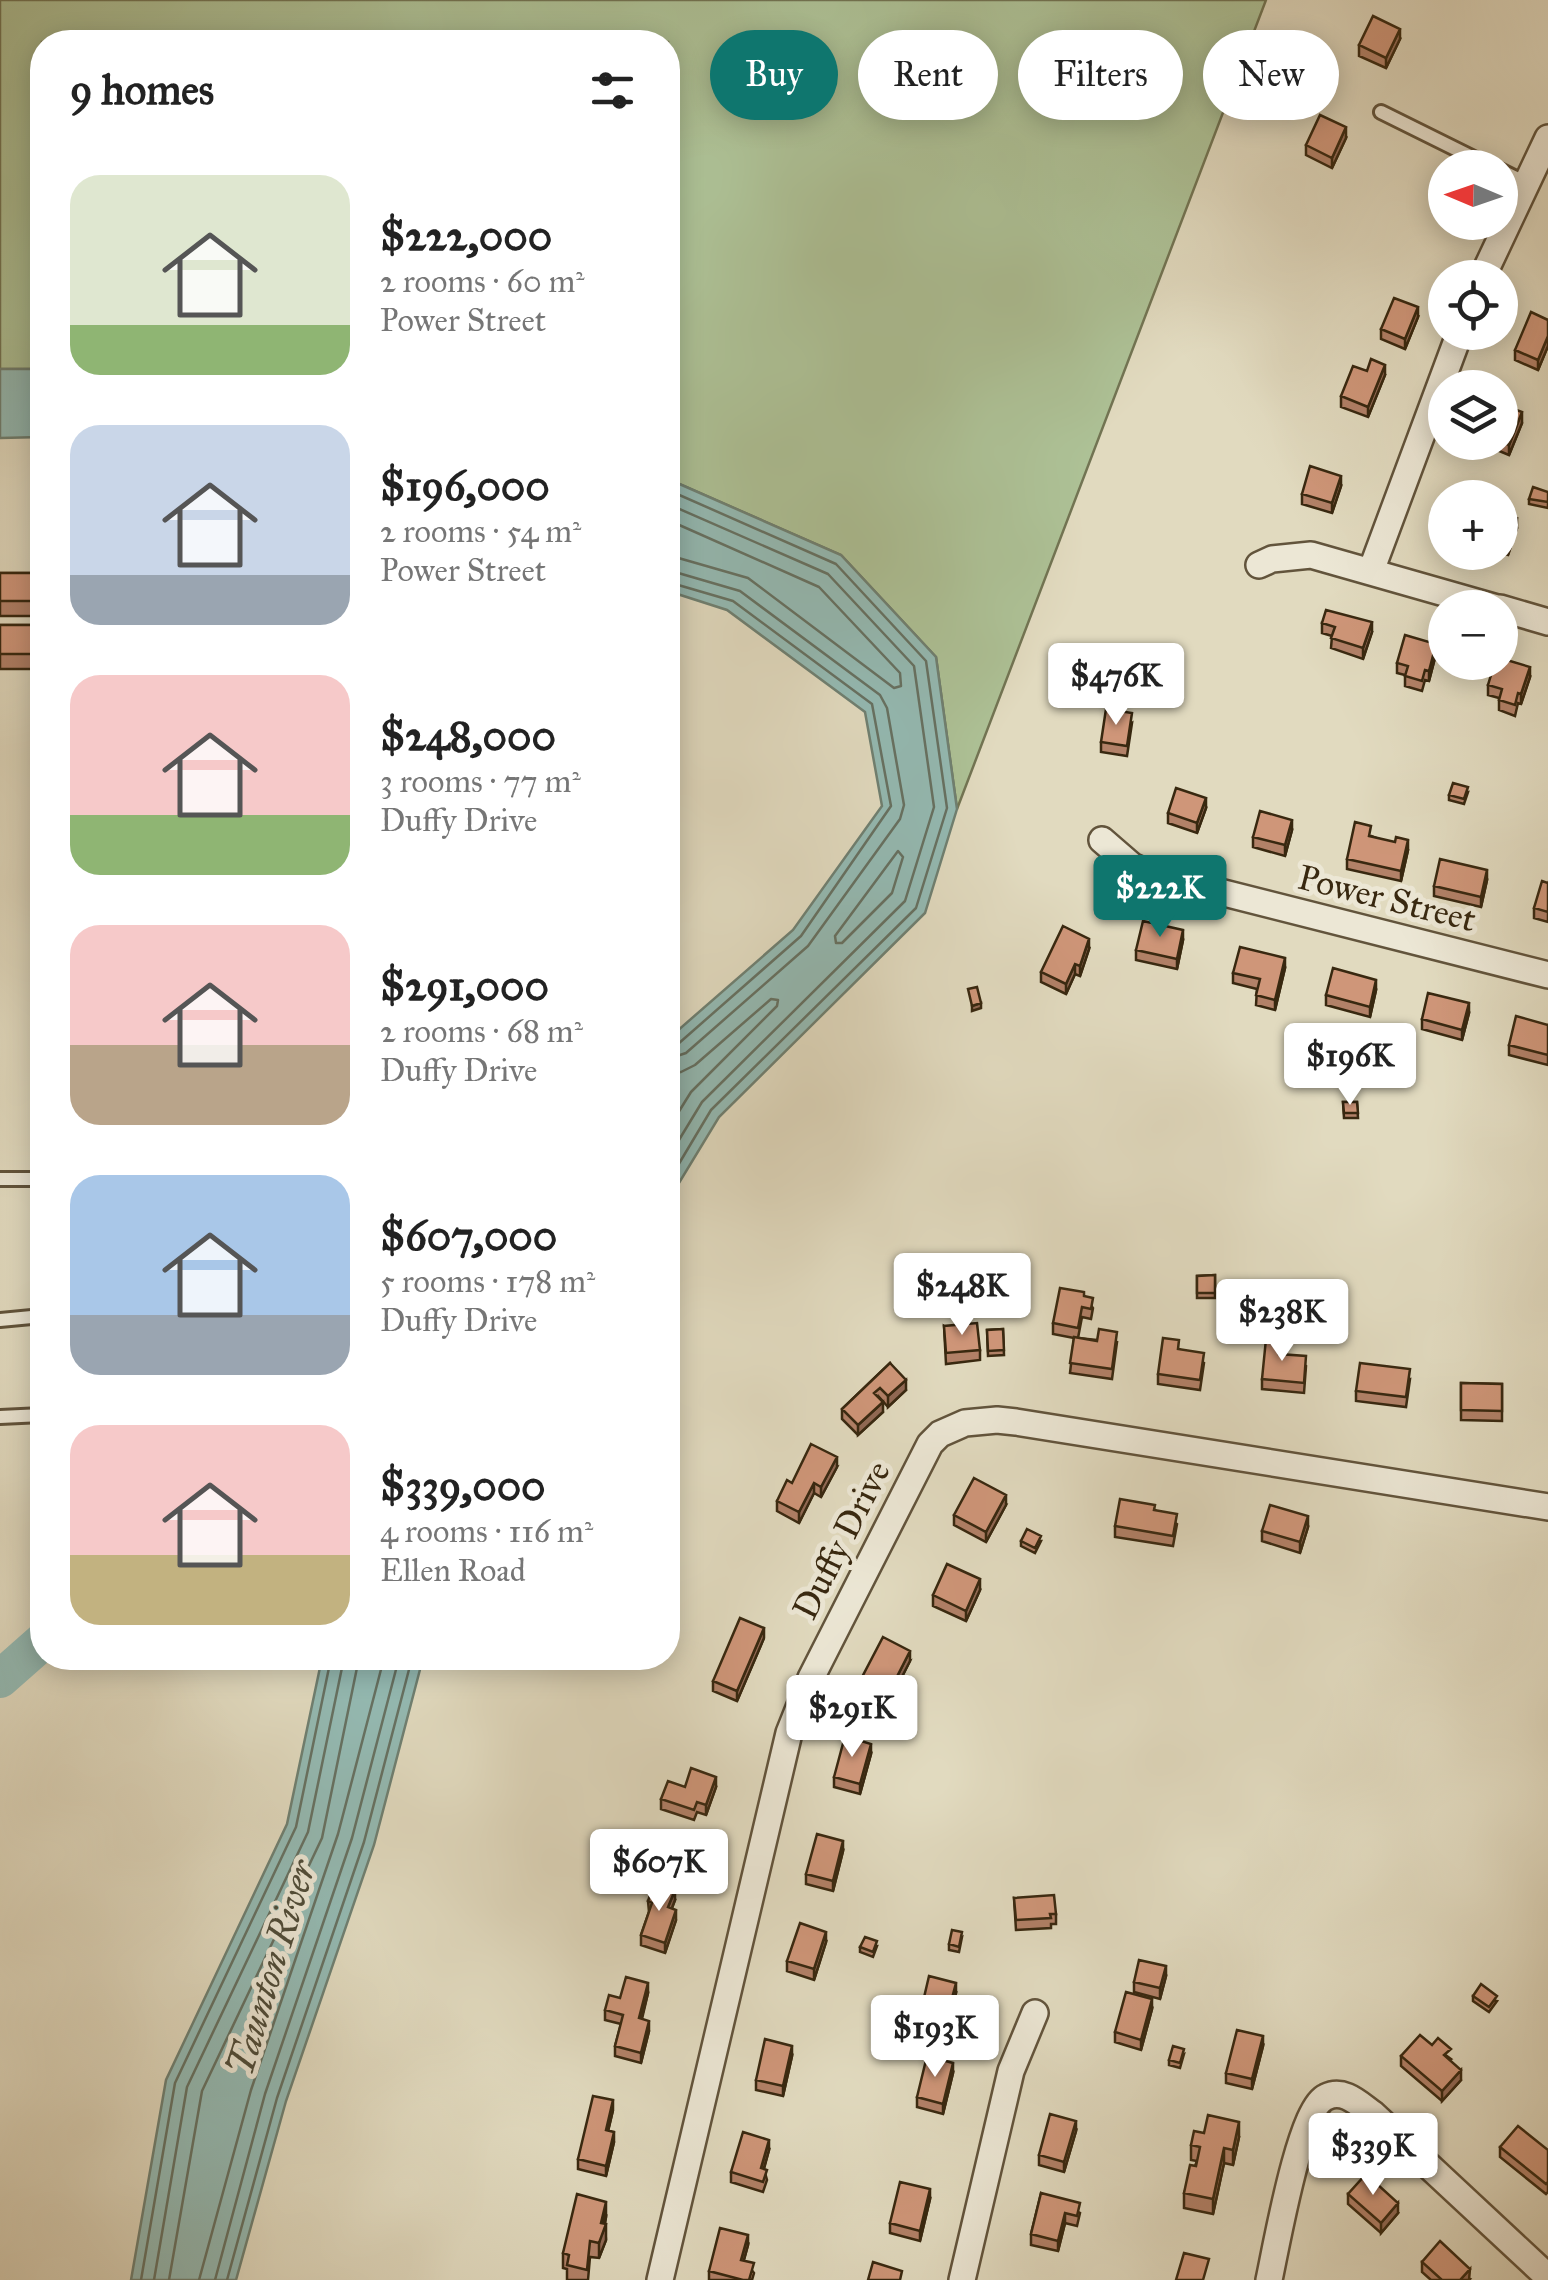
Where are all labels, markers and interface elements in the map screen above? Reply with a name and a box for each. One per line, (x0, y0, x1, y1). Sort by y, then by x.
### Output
chip: Buy (710, 30, 838, 120)
chip: Rent (858, 30, 998, 120)
chip: Filters (1018, 30, 1183, 120)
chip: New (1203, 30, 1339, 120)
icon: filters (585, 63, 640, 118)
text: 9 homes (70, 64, 214, 116)
north arrow (1428, 150, 1518, 240)
map controls (1428, 150, 1518, 680)
text: $222,000 (380, 210, 552, 262)
icon: home (150, 215, 270, 335)
button: locate (1428, 260, 1518, 350)
text: 2 rooms · 60 m² (380, 262, 585, 301)
text: Power Street (380, 301, 546, 340)
button: layers (1428, 370, 1518, 460)
text: $196,000 (380, 460, 550, 512)
icon: home (150, 465, 270, 585)
button: + (1428, 480, 1518, 570)
text: 2 rooms · 54 m² (380, 512, 581, 551)
text: Power Street (380, 551, 546, 590)
button: − (1428, 590, 1518, 680)
pin: $476K (1046, 643, 1186, 728)
text: $476K (1070, 656, 1162, 695)
text: $248,000 (380, 710, 556, 762)
icon: home (150, 715, 270, 835)
text: 3 rooms · 77 m² (380, 762, 581, 801)
text: Duffy Drive (380, 801, 537, 840)
pin: $222K (1090, 855, 1230, 940)
street label: Power Street (1293, 856, 1480, 941)
text: $222K (1115, 868, 1205, 907)
text: $291,000 (380, 960, 549, 1012)
icon: home (150, 965, 270, 1085)
text: 2 rooms · 68 m² (380, 1012, 583, 1051)
pin: $196K (1280, 1023, 1420, 1108)
text: $196K (1306, 1036, 1394, 1075)
text: Duffy Drive (380, 1051, 537, 1090)
text: $607,000 (380, 1210, 557, 1262)
icon: home (150, 1215, 270, 1335)
pin: $248K (892, 1253, 1032, 1338)
text: 5 rooms · 178 m² (380, 1262, 595, 1301)
text: $248K (916, 1266, 1008, 1305)
pin: $238K (1212, 1279, 1352, 1364)
text: $238K (1238, 1292, 1326, 1331)
text: Duffy Drive (380, 1301, 537, 1340)
street label: Duffy Drive (783, 1454, 900, 1627)
text: $339,000 (380, 1460, 546, 1512)
icon: home (150, 1465, 270, 1585)
text: 4 rooms · 116 m² (380, 1512, 593, 1551)
text: Ellen Road (380, 1551, 526, 1590)
pin: $291K (782, 1675, 922, 1760)
text: $291K (808, 1688, 896, 1727)
pin: $607K (589, 1829, 729, 1914)
text: $607K (612, 1842, 706, 1881)
water label: Taunton River (216, 1853, 326, 2081)
pin: $193K (865, 1995, 1005, 2080)
text: $193K (893, 2008, 977, 2047)
pin: $339K (1303, 2113, 1443, 2198)
text: $339K (1331, 2126, 1415, 2165)

